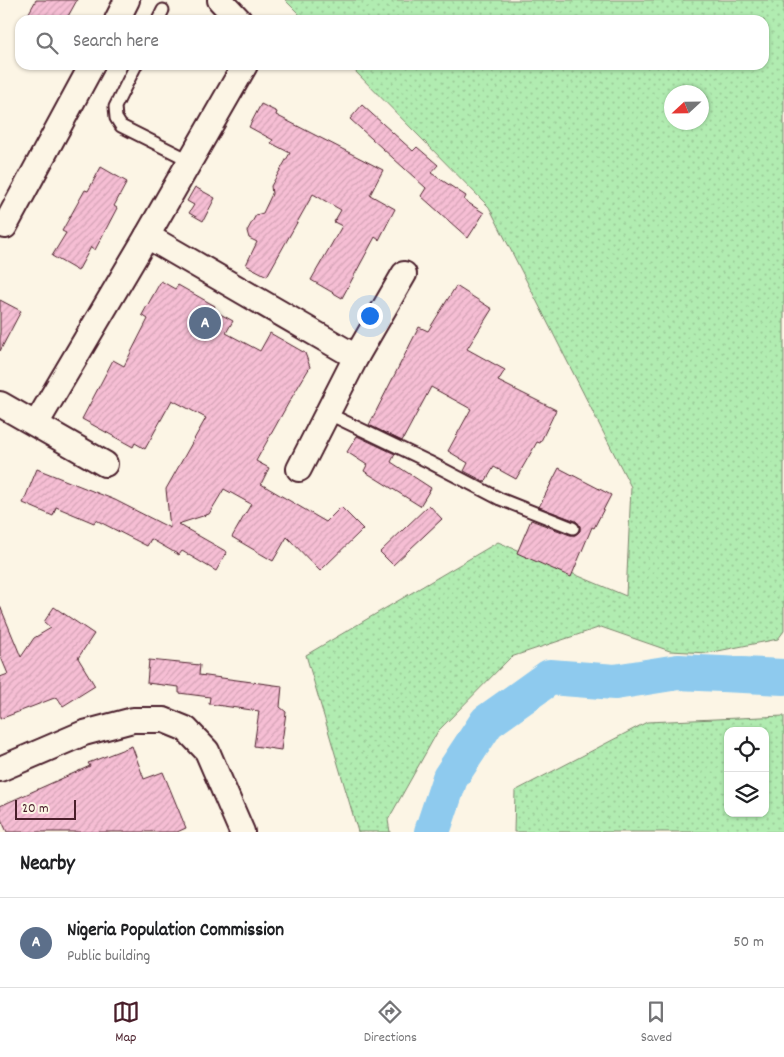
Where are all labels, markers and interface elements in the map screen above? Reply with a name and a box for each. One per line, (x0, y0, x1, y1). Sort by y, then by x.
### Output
search box (15, 15, 769, 70)
icon: search (33, 29, 61, 57)
text: Search here (73, 29, 159, 56)
north arrow (664, 85, 709, 130)
your location (357, 303, 383, 329)
pin: A (189, 304, 221, 342)
map controls (724, 727, 769, 817)
button: locate (724, 727, 769, 772)
button: layers (724, 772, 769, 817)
scale bar (15, 797, 76, 820)
text: 20 m (22, 799, 49, 819)
text: Nearby (20, 850, 75, 880)
text: Nigeria Population Commission (67, 918, 284, 945)
text: A (32, 931, 40, 954)
text: 50 m (733, 931, 764, 954)
text: Public building (67, 945, 150, 968)
tab: Map (112, 998, 140, 1048)
tab: Directions (364, 998, 417, 1048)
tab: Saved (641, 998, 672, 1048)

